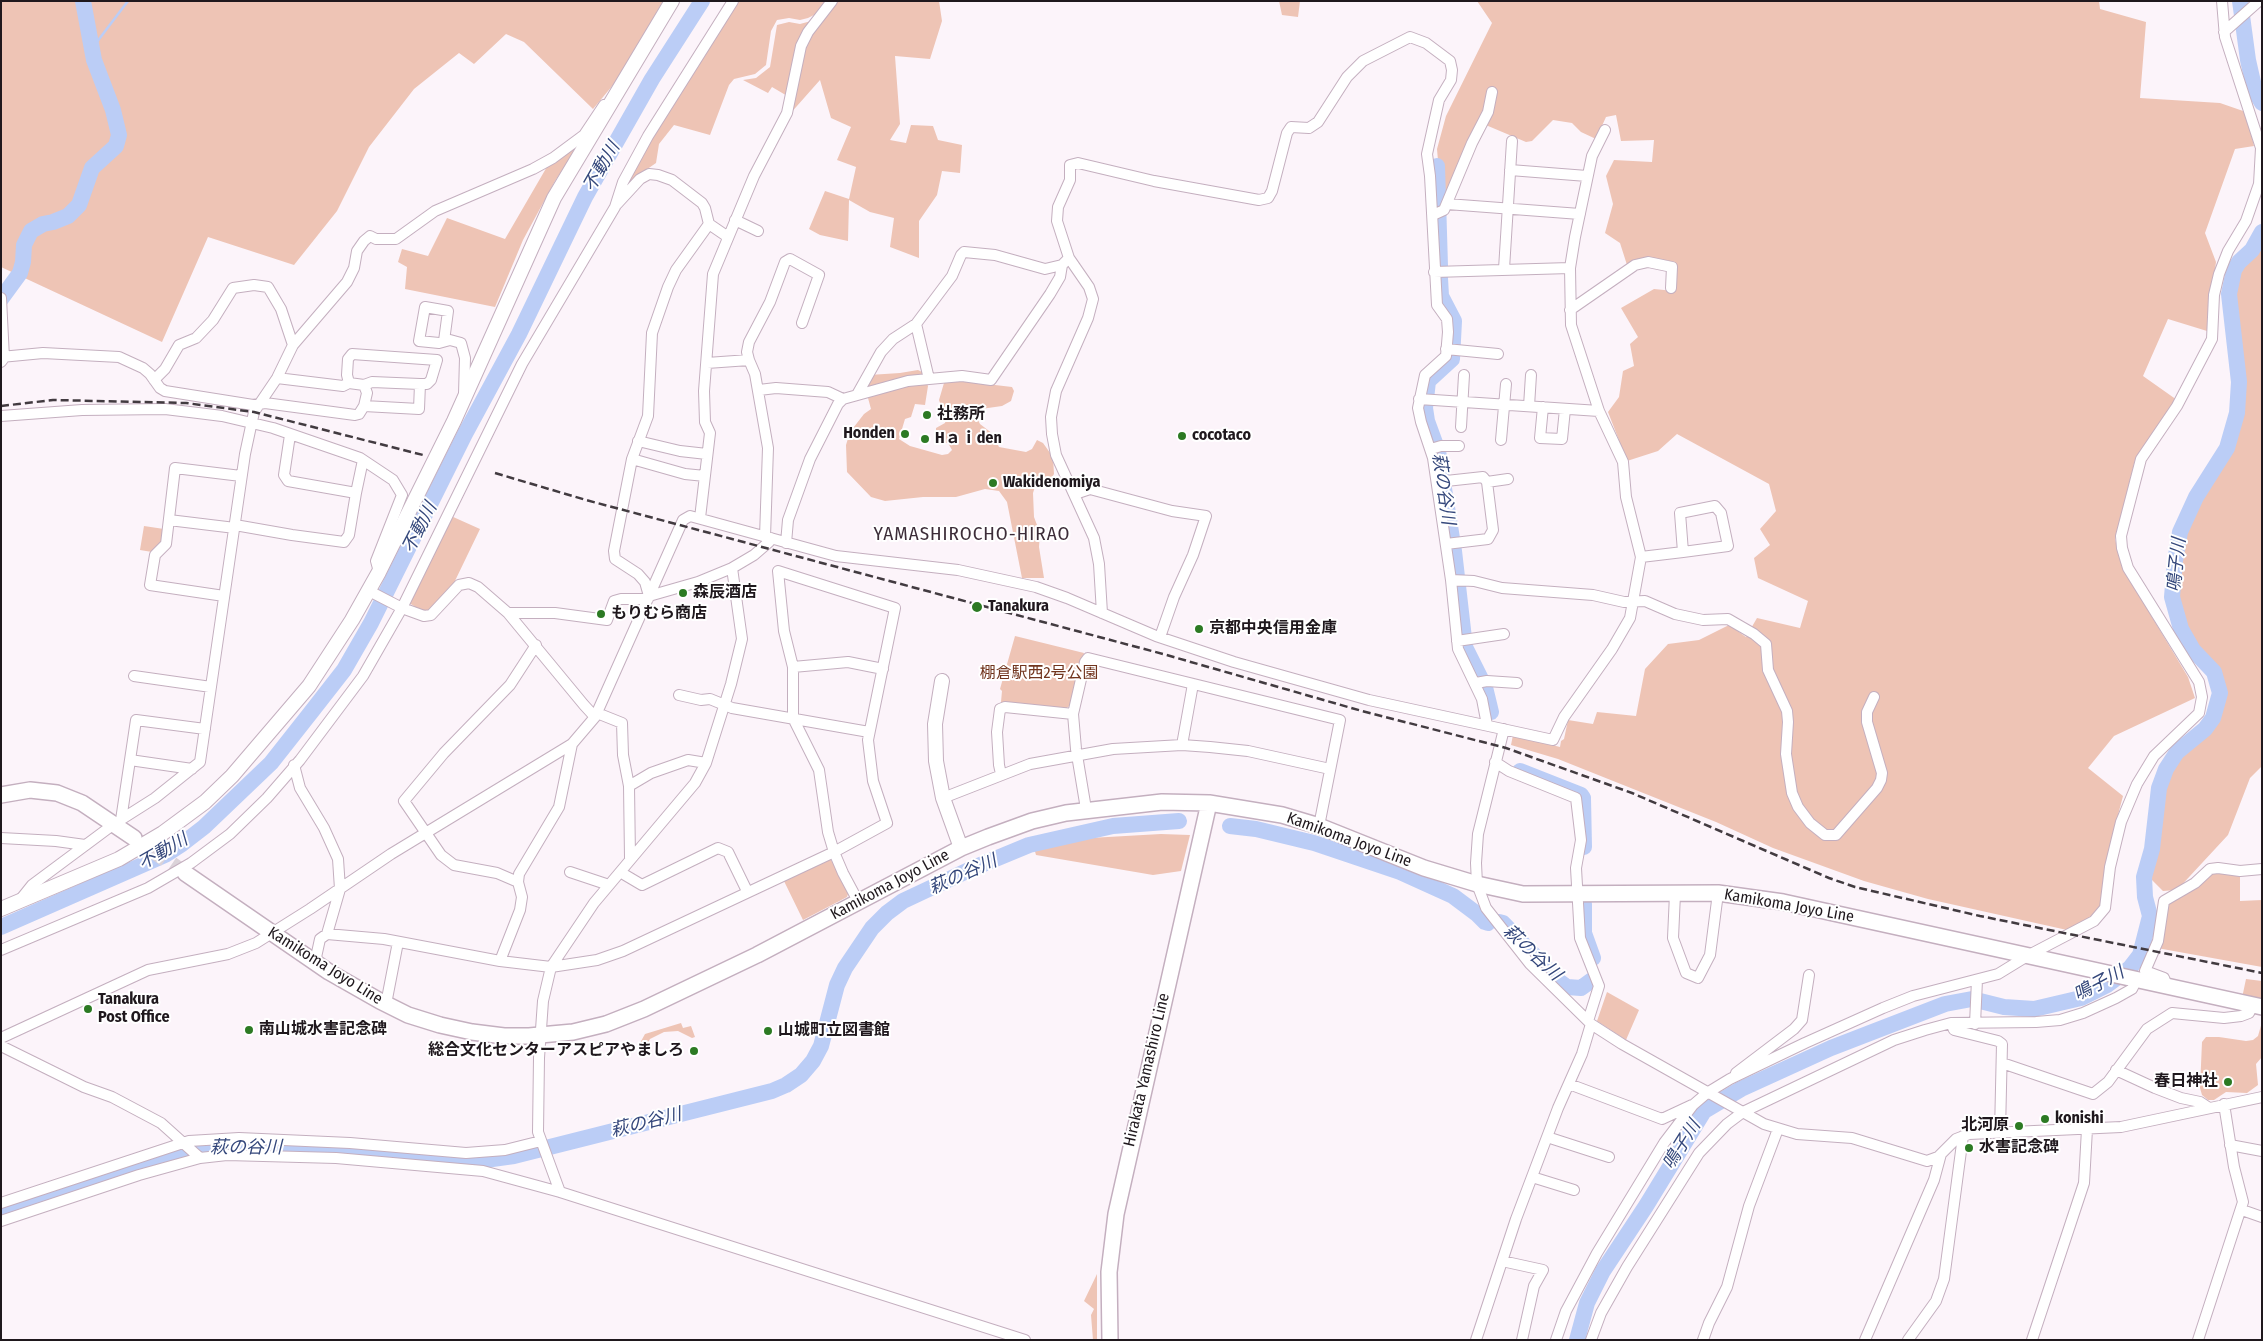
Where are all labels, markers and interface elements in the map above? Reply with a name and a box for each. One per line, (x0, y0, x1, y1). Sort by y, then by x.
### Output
water label: 不動川 (579, 138, 625, 196)
place label: 社務所 (937, 405, 985, 425)
marker: 社務所 (921, 409, 933, 421)
place label: Honden (843, 424, 895, 444)
place label: cocotaco (1192, 426, 1251, 446)
marker: Honden (899, 428, 911, 440)
place label: Hａｉden (935, 429, 1002, 449)
marker: cocotaco (1176, 430, 1188, 442)
marker: Hａｉden (919, 433, 931, 445)
water label: 萩の谷川 (1427, 452, 1459, 526)
place label: Wakidenomiya (1003, 473, 1100, 493)
marker: Wakidenomiya (987, 477, 999, 489)
water label: 不動川 (398, 499, 442, 557)
district label: YAMASHIROCHO-HIRAO (871, 524, 1073, 546)
water label: 鳴子川 (2163, 537, 2191, 593)
place label: 森辰酒店 (693, 583, 757, 603)
marker: 森辰酒店 (677, 587, 689, 599)
place label: Tanakura (988, 597, 1049, 617)
marker: Tanakura (970, 600, 984, 614)
place label: もりむら商店 (611, 604, 707, 624)
marker: もりむら商店 (595, 608, 607, 620)
place label: 京都中央信用金庫 (1209, 619, 1337, 639)
marker: 京都中央信用金庫 (1193, 623, 1205, 635)
park label: 棚倉駅西2号公園 (979, 664, 1099, 684)
street label: Kamikoma Joyo Line (1284, 808, 1414, 872)
water label: 不動川 (134, 829, 192, 875)
street label: Kamikoma Joyo Line (827, 846, 953, 924)
water label: 萩の谷川 (926, 850, 1000, 900)
street label: Kamikoma Joyo Line (1723, 885, 1855, 927)
water label: 萩の谷川 (1498, 921, 1566, 985)
street label: Kamikoma Joyo Line (264, 923, 386, 1009)
water label: 鳴子川 (2070, 962, 2128, 1006)
place label: Tanakura Post Office (98, 990, 170, 1028)
street label: Hirakata Yamashiro Line (1120, 991, 1174, 1149)
marker: Tanakura Post Office (82, 1003, 94, 1015)
place label: 南山城水害記念碑 (259, 1020, 387, 1040)
place label: 山城町立図書館 (778, 1021, 890, 1041)
marker: 南山城水害記念碑 (243, 1024, 255, 1036)
marker: 山城町立図書館 (762, 1025, 774, 1037)
place label: 総合文化センターアスピアやましろ (428, 1041, 684, 1061)
marker: 総合文化センターアスピアやましろ (688, 1045, 700, 1057)
place label: 春日神社 (2154, 1072, 2218, 1092)
marker: 春日神社 (2222, 1076, 2234, 1088)
water label: 萩の谷川 (608, 1104, 684, 1142)
place label: konishi (2055, 1109, 2104, 1129)
marker: konishi (2039, 1113, 2051, 1125)
water label: 鳴子川 (1659, 1116, 1705, 1174)
place label: 北河原 (1961, 1116, 2009, 1136)
marker: 北河原 (2013, 1120, 2025, 1132)
water label: 萩の谷川 (210, 1137, 282, 1159)
place label: 水害記念碑 (1979, 1138, 2059, 1158)
marker: 水害記念碑 (1963, 1142, 1975, 1154)

